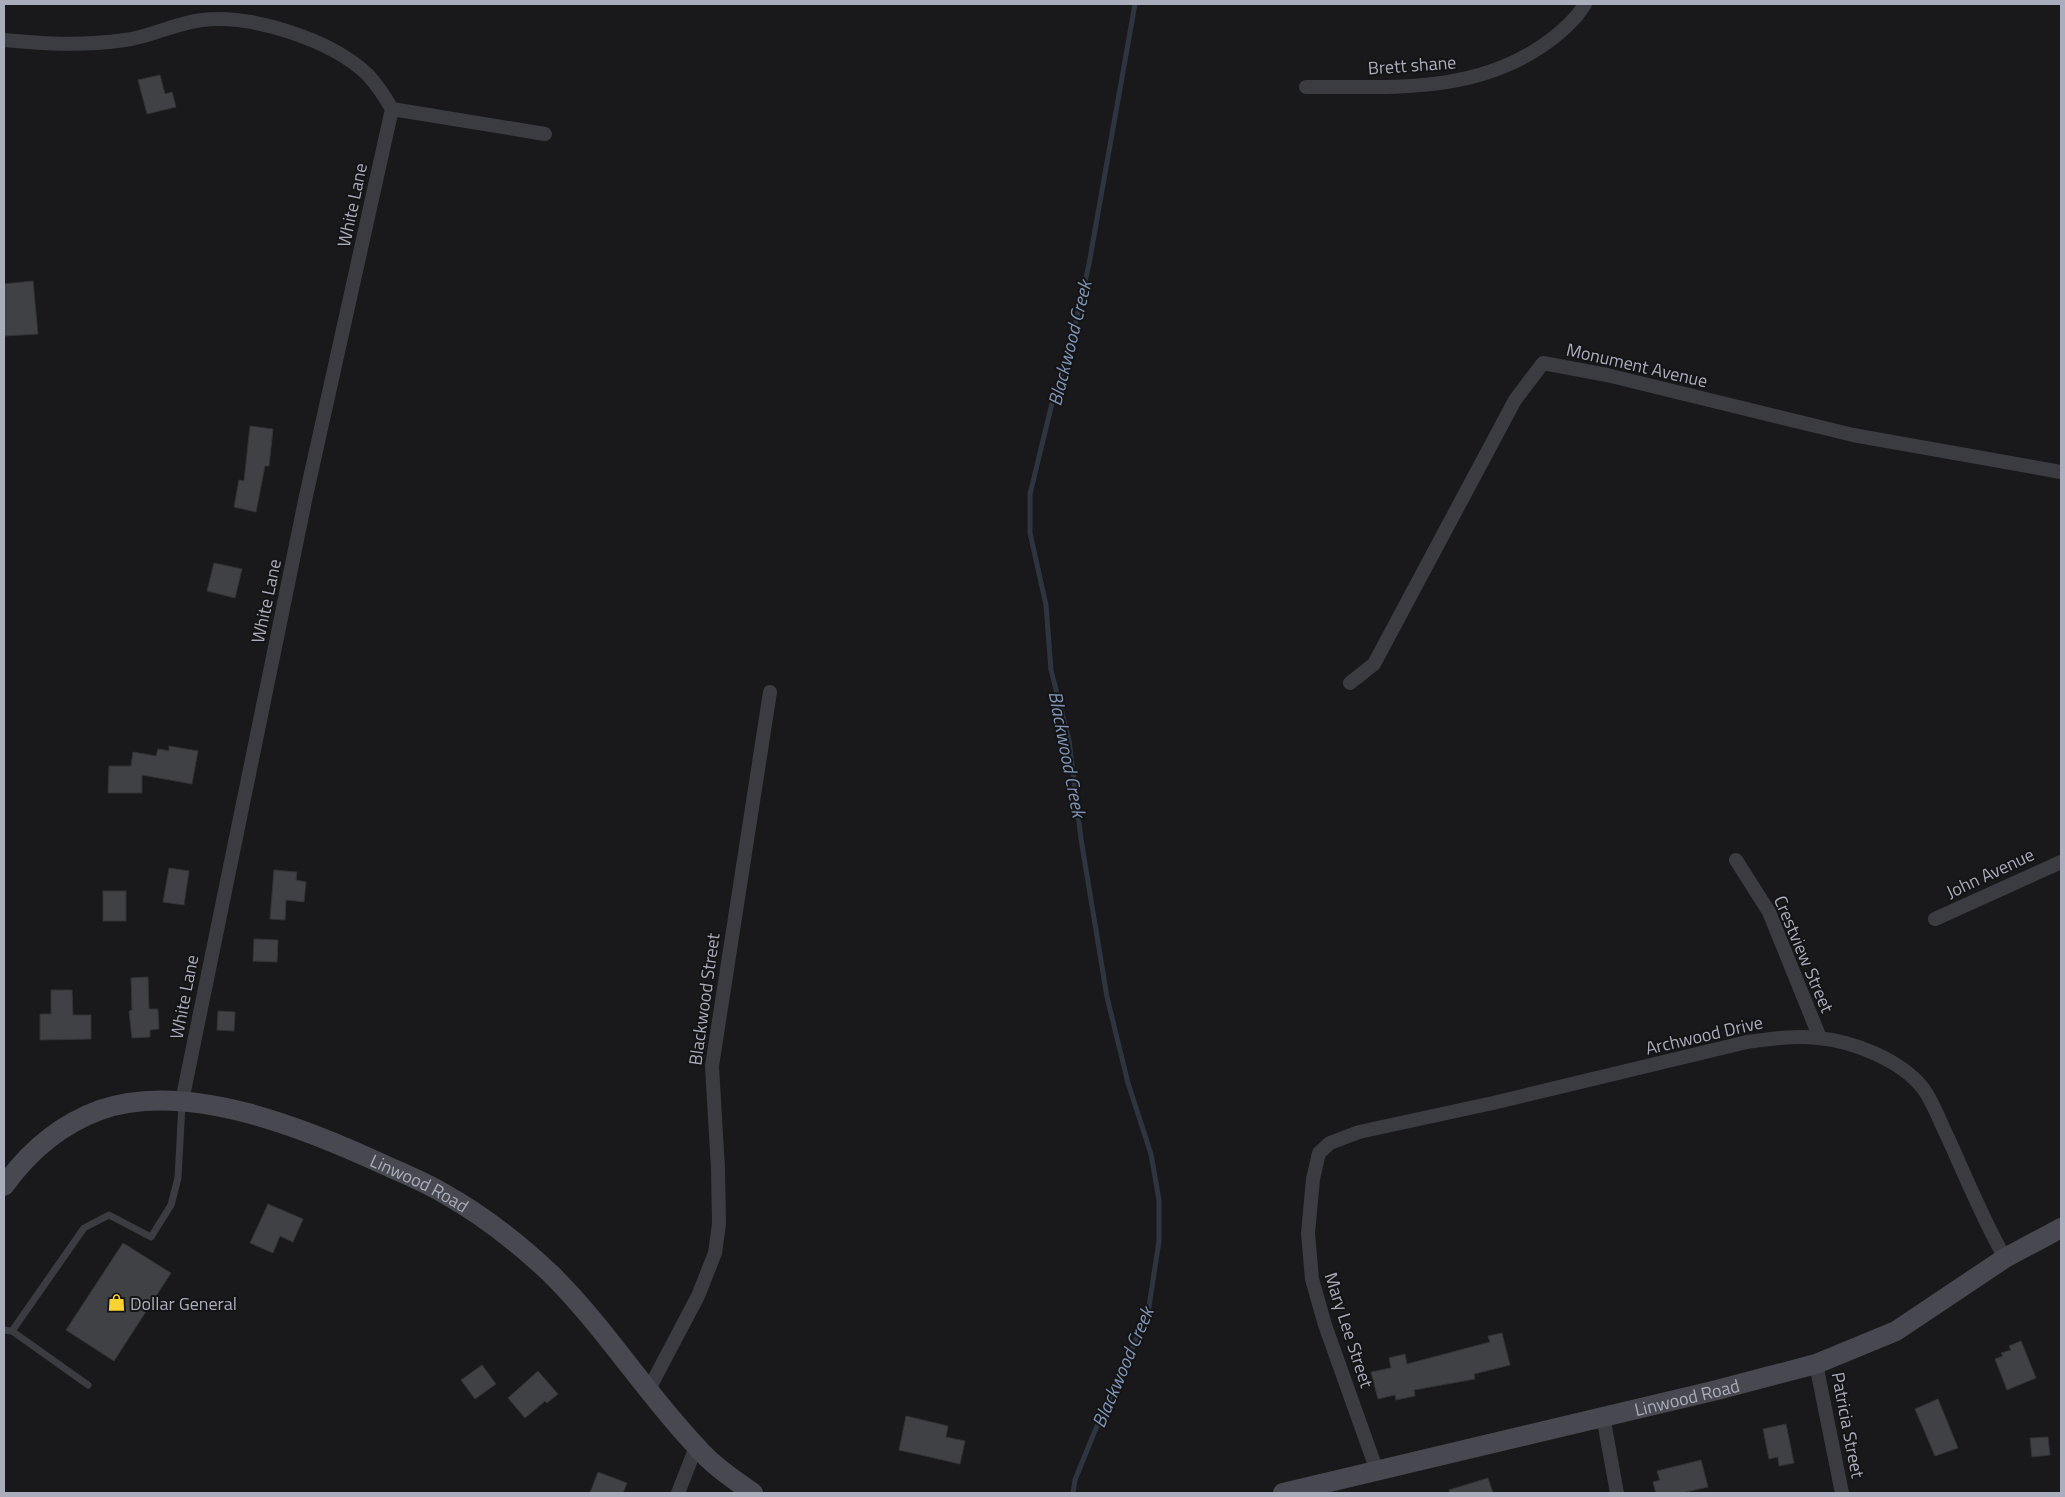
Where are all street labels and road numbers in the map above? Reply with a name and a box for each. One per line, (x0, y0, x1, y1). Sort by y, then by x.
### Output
street label: Brett shane (1367, 48, 1457, 82)
street label: White Lane (330, 160, 374, 250)
street label: Monument Avenue (1564, 336, 1710, 394)
street label: White Lane (244, 556, 288, 646)
street label: John Avenue (1942, 841, 2038, 905)
street label: Crestview Street (1767, 891, 1841, 1018)
street label: Blackwood Street (681, 930, 727, 1067)
street label: White Lane (163, 953, 205, 1041)
street label: Archwood Drive (1643, 1008, 1765, 1062)
street label: Linwood Road (366, 1147, 474, 1219)
street label: Mary Lee Street (1318, 1269, 1381, 1392)
street label: Patricia Street (1825, 1370, 1872, 1481)
street label: Linwood Road (1631, 1371, 1742, 1423)

